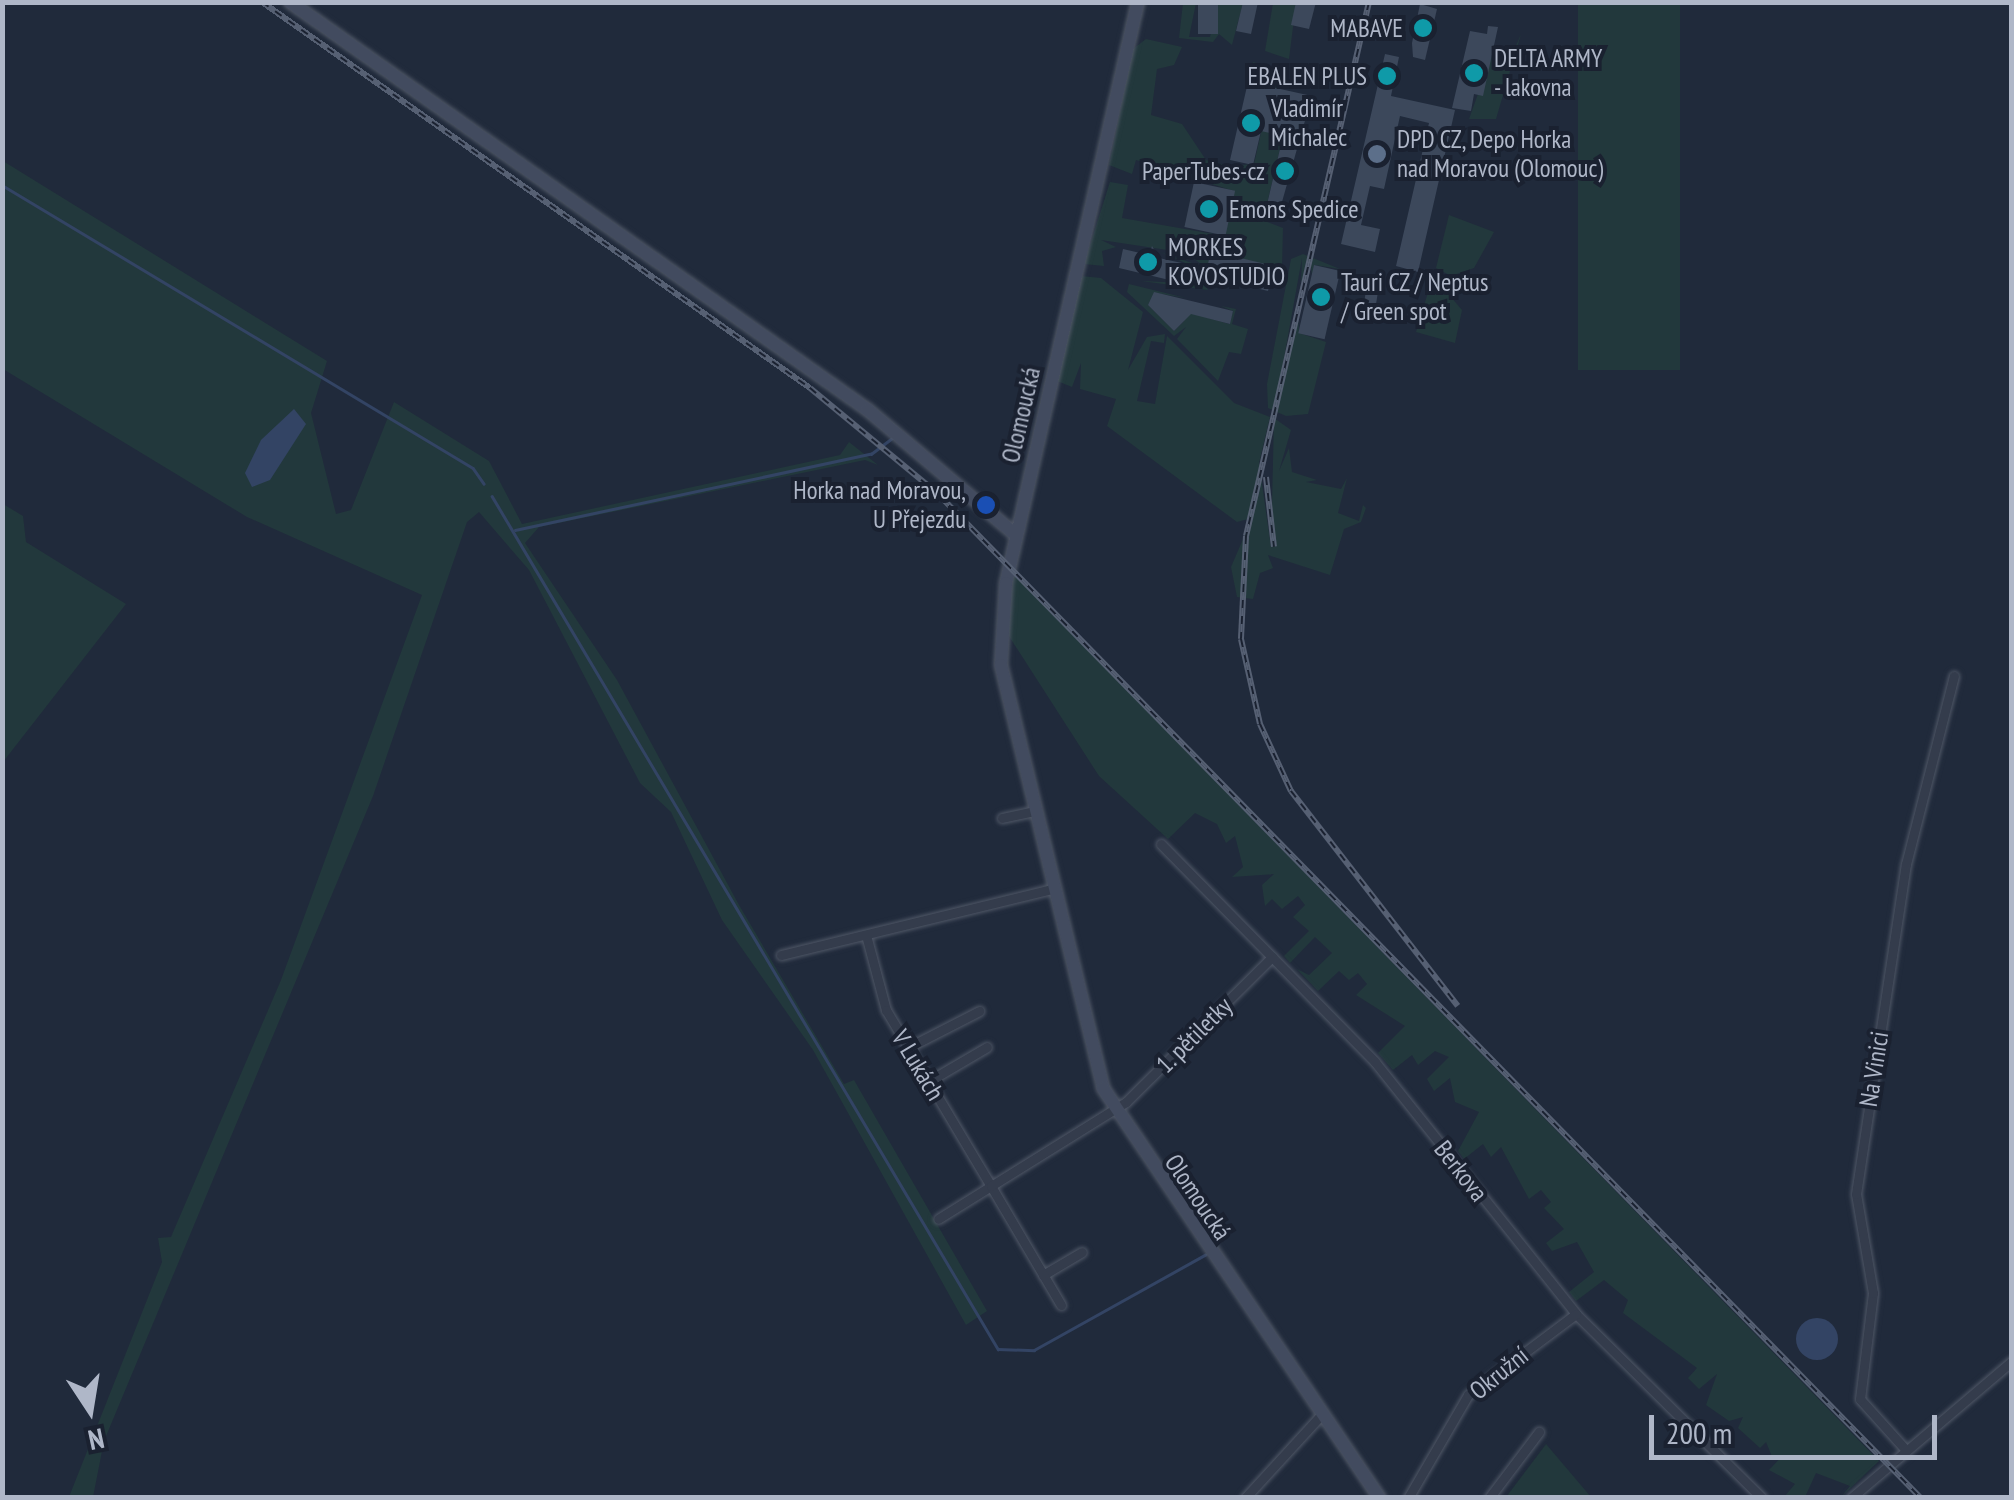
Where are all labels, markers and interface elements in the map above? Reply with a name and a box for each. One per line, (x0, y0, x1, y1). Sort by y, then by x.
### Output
place label: MABAVE (1330, 13, 1403, 43)
marker: MABAVE (1412, 17, 1434, 39)
place label: DELTA ARMY - lakovna (1494, 44, 1604, 103)
place label: EBALEN PLUS (1247, 61, 1367, 91)
marker: DELTA ARMY - lakovna (1463, 62, 1485, 84)
marker: EBALEN PLUS (1376, 65, 1398, 87)
place label: Vladimír Michalec (1271, 94, 1347, 153)
marker: Vladimír Michalec (1240, 112, 1262, 134)
place label: DPD CZ, Depo Horka nad Moravou (Olomouc) (1397, 125, 1603, 184)
marker: DPD CZ, Depo Horka nad Moravou (Olomouc) (1366, 143, 1388, 165)
place label: PaperTubes-cz (1142, 156, 1265, 186)
marker: PaperTubes-cz (1274, 160, 1296, 182)
place label: Emons Spedice (1229, 194, 1358, 224)
marker: Emons Spedice (1198, 198, 1220, 220)
place label: MORKES KOVOSTUDIO (1168, 233, 1285, 292)
marker: MORKES KOVOSTUDIO (1137, 251, 1159, 273)
place label: Tauri CZ / Neptus / Green spot (1341, 268, 1489, 327)
marker: Tauri CZ / Neptus / Green spot (1310, 286, 1332, 308)
street label: Olomoucká (995, 364, 1047, 466)
place label: Horka nad Moravou, U Přejezdu (793, 476, 966, 535)
marker: Horka nad Moravou, U Přejezdu (975, 494, 997, 516)
street label: 1. pětiletky (1149, 990, 1239, 1080)
street label: V Lukách (885, 1024, 951, 1106)
street label: Na Vinici (1853, 1029, 1895, 1109)
street label: Berkova (1428, 1135, 1494, 1207)
street label: Olomoucká (1158, 1148, 1238, 1246)
street label: Okružní (1464, 1340, 1534, 1406)
north arrow (40, 1360, 140, 1460)
scale bar (1654, 1395, 1942, 1457)
text: 200 m (1666, 1413, 1732, 1452)
text: N (85, 1420, 108, 1460)

